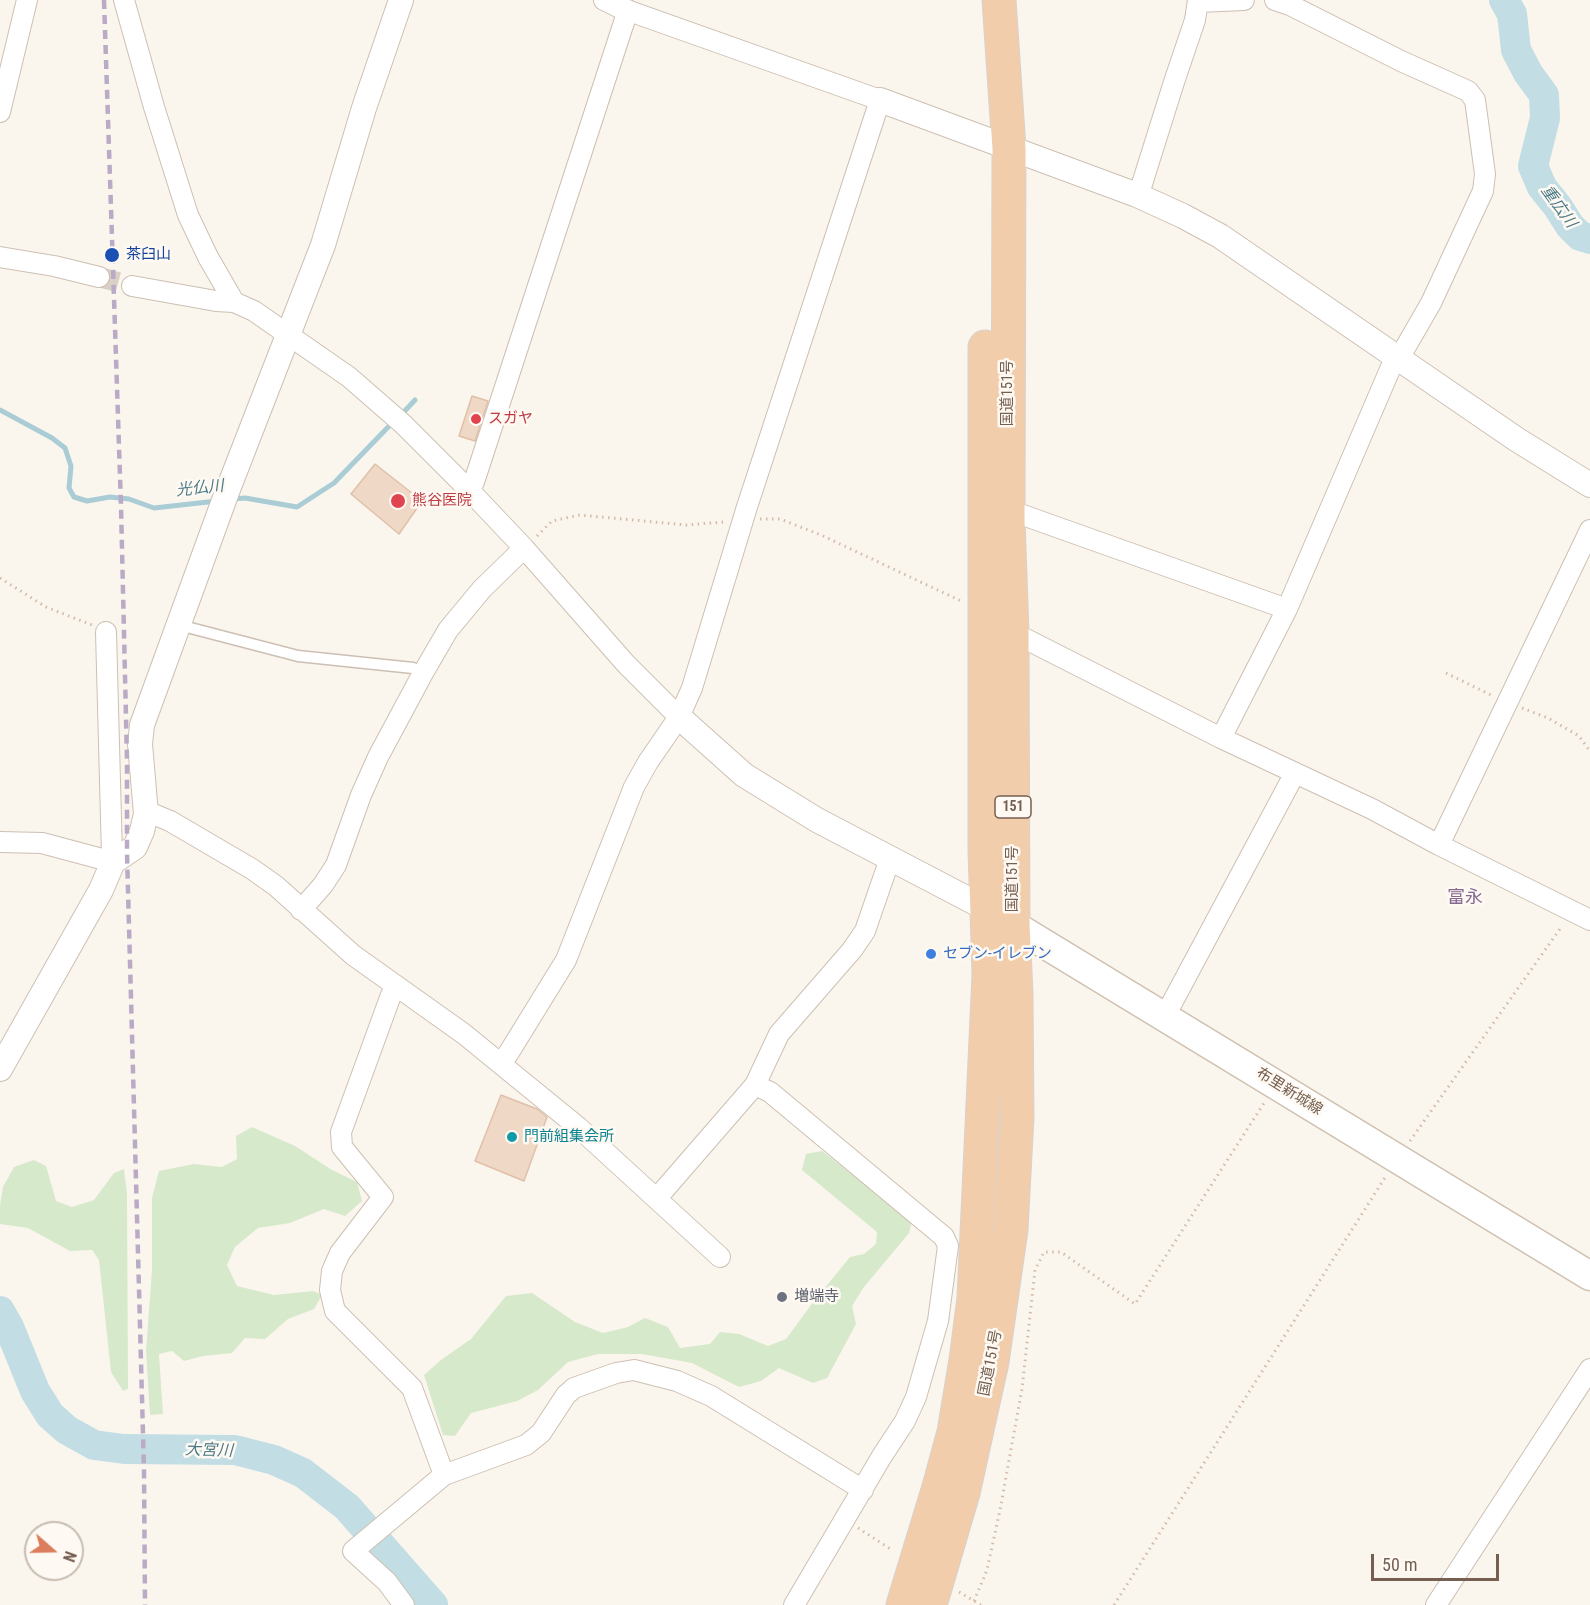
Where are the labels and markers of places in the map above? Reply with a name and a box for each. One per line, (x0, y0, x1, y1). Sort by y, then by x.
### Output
marker: 茶臼山 (103, 246, 121, 264)
place label: 茶臼山 (126, 246, 171, 264)
place label: スガヤ (488, 410, 533, 428)
marker: スガヤ (469, 412, 483, 426)
marker: 熊谷医院 (389, 492, 407, 510)
place label: 熊谷医院 (412, 492, 472, 510)
place label: セブン-イレブン (943, 945, 1052, 963)
marker: セブン-イレブン (924, 947, 938, 961)
place label: 門前組集会所 (524, 1128, 614, 1146)
marker: 門前組集会所 (505, 1130, 519, 1144)
place label: 増端寺 (794, 1288, 839, 1306)
marker: 増端寺 (775, 1290, 789, 1304)

